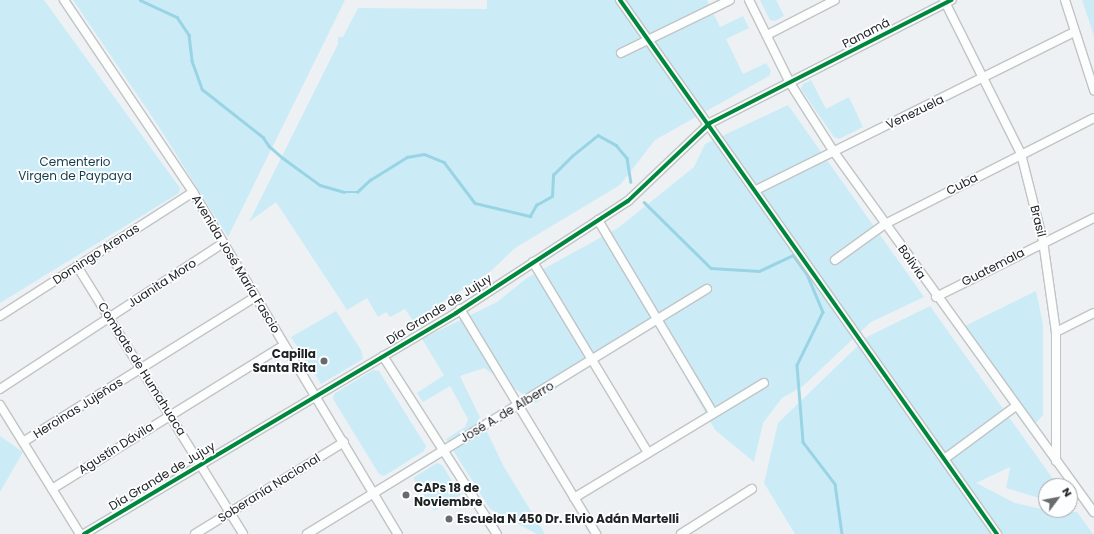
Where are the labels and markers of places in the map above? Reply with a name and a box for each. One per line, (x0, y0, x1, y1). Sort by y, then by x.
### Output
place label: Capilla Santa Rita (252, 347, 316, 375)
marker: Capilla Santa Rita (319, 356, 329, 366)
place label: CAPs 18 de Noviembre (414, 481, 482, 509)
marker: CAPs 18 de Noviembre (401, 490, 411, 500)
place label: Escuela N 450 Dr. Elvio Adán Martelli (457, 512, 679, 526)
marker: Escuela N 450 Dr. Elvio Adán Martelli (444, 514, 454, 524)

